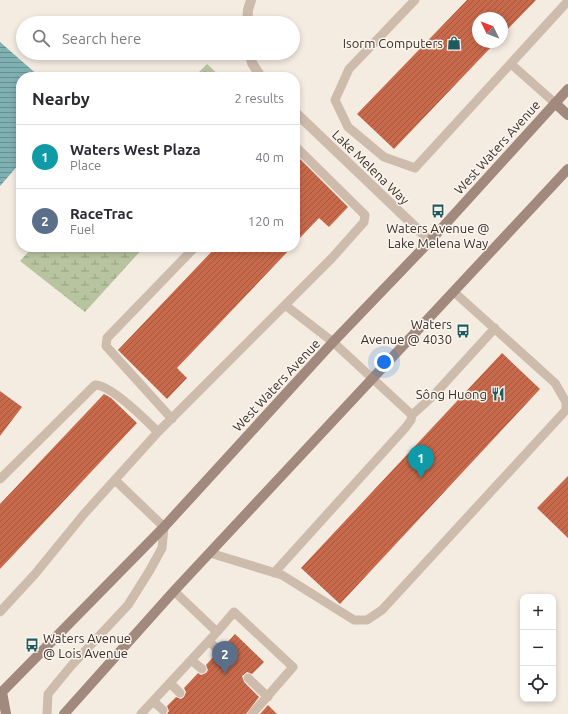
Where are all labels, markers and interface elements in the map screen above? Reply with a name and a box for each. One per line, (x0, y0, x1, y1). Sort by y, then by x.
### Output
north arrow (472, 12, 508, 48)
search box (16, 16, 300, 60)
icon: search (30, 27, 52, 49)
text: Search here (62, 30, 141, 47)
shop icon: Isorm Computers (446, 35, 462, 51)
place label: Isorm Computers (343, 36, 443, 50)
text: Nearby (32, 89, 90, 108)
text: 2 results (234, 91, 284, 105)
street label: West Waters Avenue (451, 97, 543, 197)
street label: Lake Melena Way (330, 127, 412, 207)
text: Waters West Plaza (70, 141, 201, 158)
text: 1 (41, 150, 49, 164)
text: 40 m (255, 150, 284, 164)
text: Place (70, 158, 101, 172)
bus stop icon: Waters Avenue @ Lake Melena Way (430, 203, 446, 219)
text: RaceTrac (70, 205, 133, 222)
text: 2 (41, 214, 49, 228)
text: 120 m (248, 214, 284, 228)
place label: Waters Avenue @ Lake Melena Way (386, 221, 490, 250)
text: Fuel (70, 222, 95, 236)
place label: Waters Avenue @ 4030 (361, 317, 452, 346)
bus stop icon: Waters Avenue @ 4030 (455, 323, 471, 339)
street label: West Waters Avenue (230, 336, 322, 434)
your location (374, 352, 394, 372)
restaurant icon: Sông Huong (490, 386, 506, 402)
place label: Sông Huong (416, 387, 487, 401)
pin: 1 (408, 445, 434, 478)
map controls (520, 594, 556, 702)
button: + (520, 594, 556, 630)
button: − (520, 630, 556, 666)
place label: Waters Avenue @ Lois Avenue (43, 631, 131, 660)
bus stop icon: Waters Avenue @ Lois Avenue (24, 637, 40, 653)
pin: 2 (212, 641, 238, 674)
button: locate (520, 666, 556, 702)

